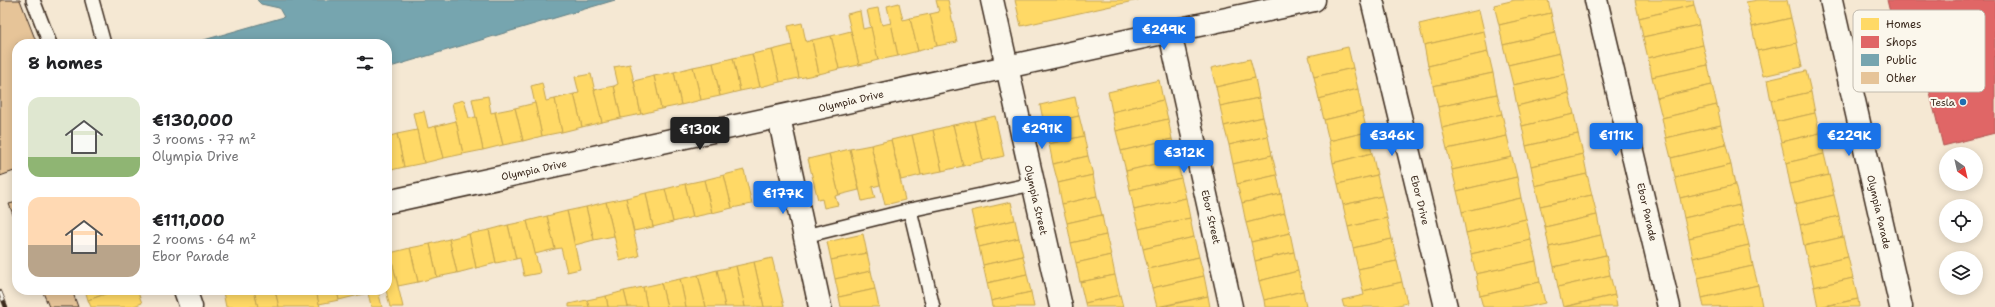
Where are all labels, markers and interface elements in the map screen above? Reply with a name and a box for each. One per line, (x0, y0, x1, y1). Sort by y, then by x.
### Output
legend (1853, 10, 1985, 92)
pin: €249K (1136, 17, 1192, 51)
text: Homes (1886, 17, 1922, 32)
text: €249K (1142, 21, 1186, 38)
text: Shops (1886, 35, 1917, 50)
text: 8 homes (28, 52, 103, 74)
icon: filters (354, 52, 376, 74)
text: Public (1886, 53, 1917, 68)
text: Other (1886, 71, 1917, 86)
street label: Olympia Drive (817, 87, 885, 115)
place label: Tesla (1931, 96, 1956, 109)
marker: Tesla (1958, 97, 1968, 107)
text: €130,000 (152, 109, 233, 131)
icon: home (60, 113, 108, 161)
pin: €291K (1014, 116, 1070, 150)
pin: €130K (672, 117, 728, 151)
text: €291K (1021, 120, 1063, 137)
text: €130K (679, 121, 721, 138)
pin: €346K (1364, 123, 1420, 157)
pin: €111K (1588, 123, 1644, 157)
pin: €229K (1821, 123, 1877, 157)
text: €346K (1369, 127, 1415, 144)
text: €111K (1599, 127, 1633, 144)
text: €229K (1827, 127, 1871, 144)
text: 3 rooms · 77 m² (152, 131, 256, 148)
pin: €312K (1156, 140, 1212, 174)
text: €312K (1163, 144, 1205, 161)
north arrow (1939, 147, 1983, 191)
map controls (1939, 147, 1983, 295)
text: Olympia Drive (152, 148, 239, 165)
street label: Olympia Drive (500, 157, 568, 183)
street label: Olympia Street (1022, 164, 1050, 236)
street label: Ebor Drive (1408, 174, 1433, 226)
street label: Olympia Parade (1864, 174, 1894, 251)
pin: €177K (755, 181, 811, 215)
street label: Ebor Parade (1634, 182, 1660, 243)
text: €177K (762, 185, 804, 202)
street label: Ebor Street (1198, 188, 1224, 246)
button: locate (1939, 199, 1983, 243)
text: €111,000 (152, 209, 225, 231)
icon: home (60, 213, 108, 261)
text: 2 rooms · 64 m² (152, 231, 256, 248)
text: Ebor Parade (152, 248, 229, 265)
button: layers (1939, 251, 1983, 295)

